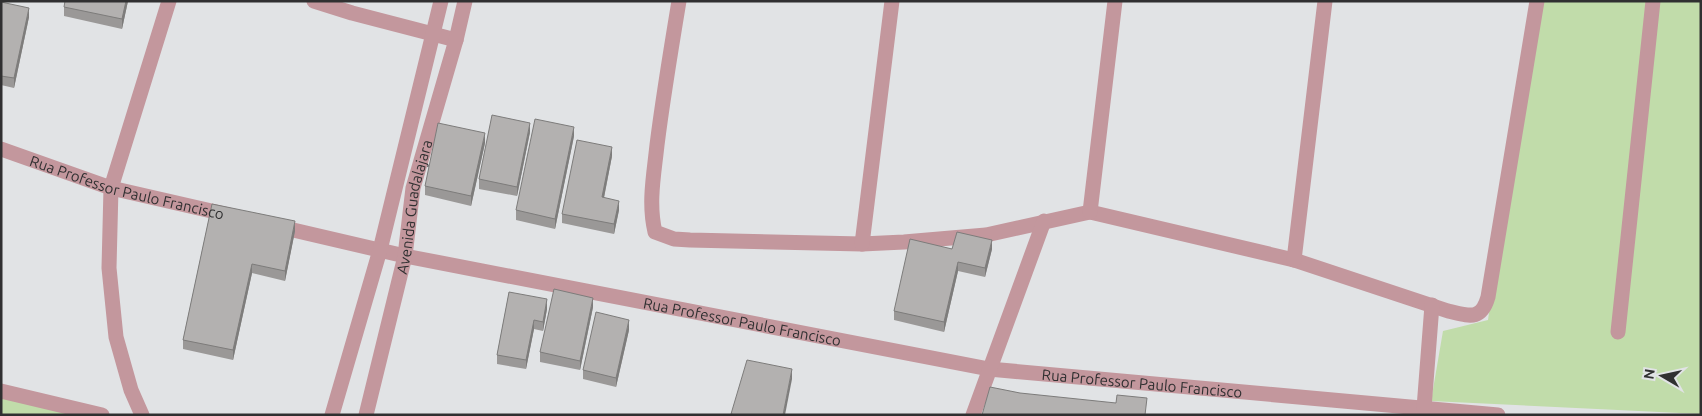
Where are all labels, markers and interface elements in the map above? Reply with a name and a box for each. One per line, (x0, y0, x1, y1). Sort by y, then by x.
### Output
street label: Avenida Guadalajara (392, 138, 435, 275)
street label: Rua Professor Paulo Francisco (28, 151, 226, 222)
street label: Rua Professor Paulo Francisco (642, 294, 843, 349)
north arrow (1637, 351, 1687, 401)
street label: Rua Professor Paulo Francisco (1041, 365, 1243, 400)
text: N (1640, 368, 1658, 380)

